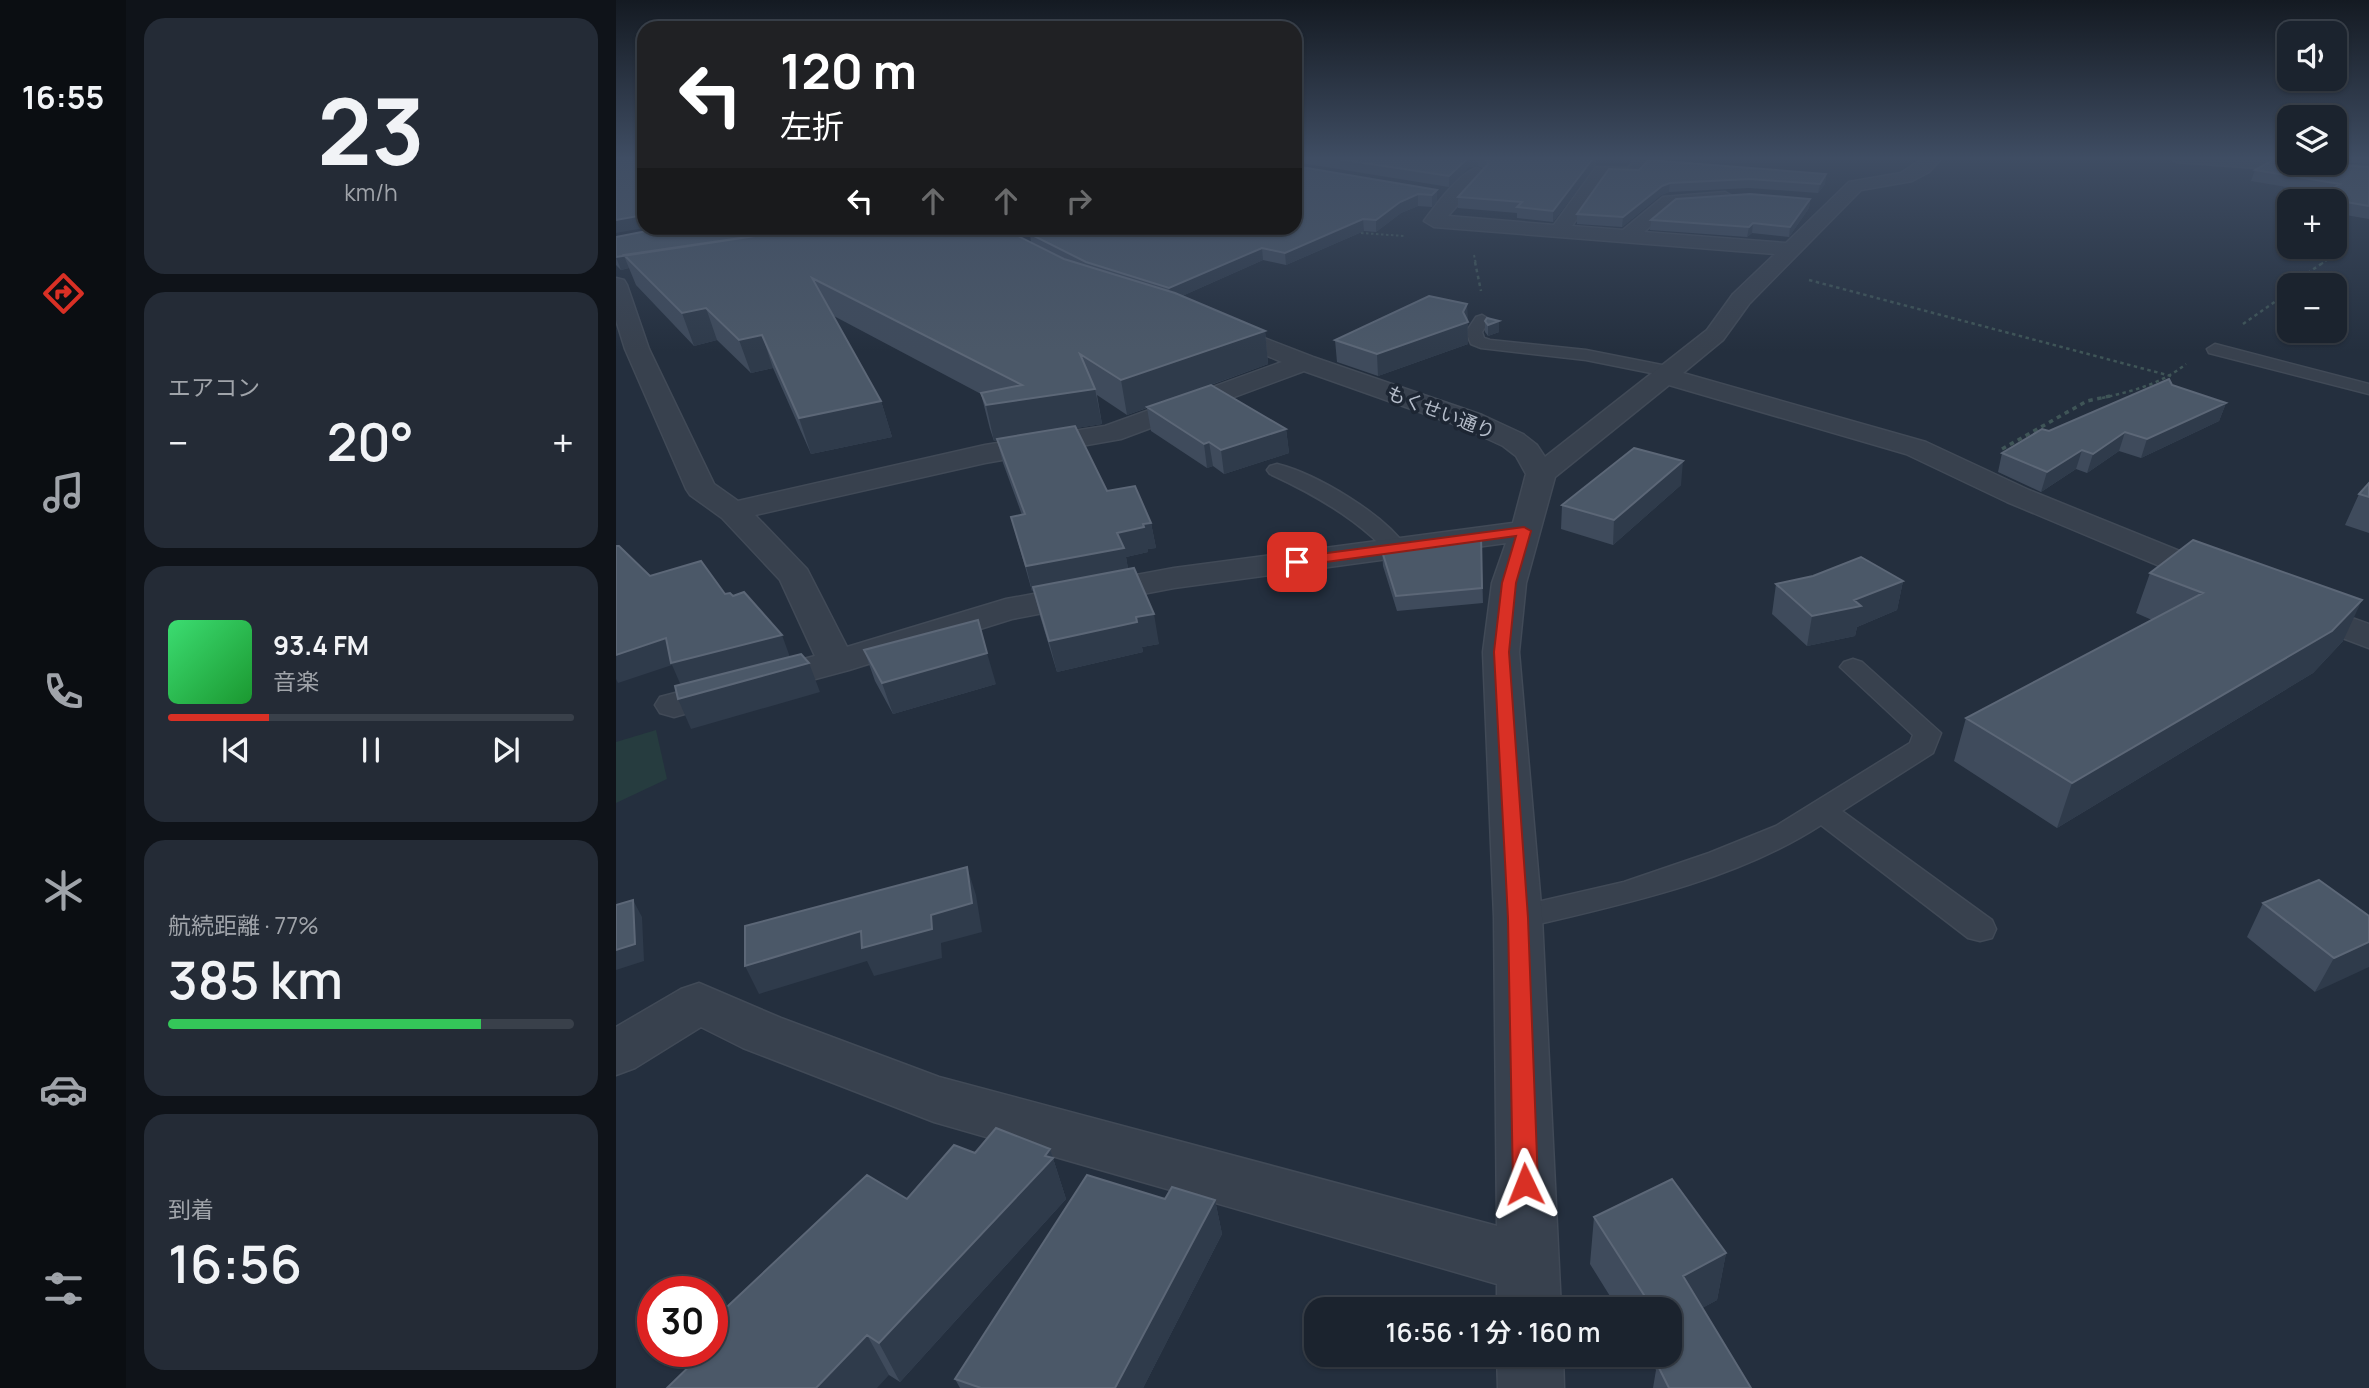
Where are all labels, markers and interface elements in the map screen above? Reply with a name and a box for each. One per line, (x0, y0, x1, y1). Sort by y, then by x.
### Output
map controls (2277, 21, 2347, 343)
button: sound (2277, 21, 2347, 91)
text: 120 m (780, 37, 917, 104)
icon: left (665, 49, 756, 140)
text: 23 (317, 68, 425, 192)
text: 16:55 (22, 75, 104, 119)
text: 左折 (780, 104, 844, 148)
button: layers (2277, 105, 2347, 175)
text: km/h (344, 176, 398, 208)
icon: left (841, 182, 879, 220)
icon: ahead (914, 182, 952, 220)
icon: ahead (987, 182, 1025, 220)
icon: right (1060, 182, 1098, 220)
button: + (2277, 189, 2347, 259)
icon: directions (39, 269, 88, 318)
button: − (2277, 273, 2347, 343)
text: エアコン (168, 371, 260, 403)
street label: もくせい通り (1383, 379, 1499, 445)
text: 20° (327, 406, 414, 477)
text: − (168, 416, 189, 468)
text: + (552, 416, 574, 468)
icon: music (39, 468, 88, 517)
pin (1267, 532, 1327, 592)
icon: arrive (1278, 543, 1316, 581)
text: 93.4 FM (273, 627, 369, 663)
text: 音楽 (273, 665, 319, 697)
icon: phone (39, 667, 88, 716)
icon: previous (217, 731, 255, 769)
icon: pause (352, 731, 390, 769)
icon: next (487, 731, 525, 769)
icon: climate (39, 866, 88, 915)
text: 航続距離 · 77% (168, 909, 319, 941)
text: 385 km (168, 944, 343, 1015)
icon: car (39, 1065, 88, 1114)
position arrow (1488, 1147, 1562, 1221)
text: 到着 (168, 1193, 214, 1225)
text: 16:56 (168, 1228, 302, 1299)
icon: filters (39, 1264, 88, 1313)
speed limit sign: 30 (637, 1276, 728, 1367)
text: 16:56 · 1 分 · 160 m (1385, 1314, 1601, 1350)

